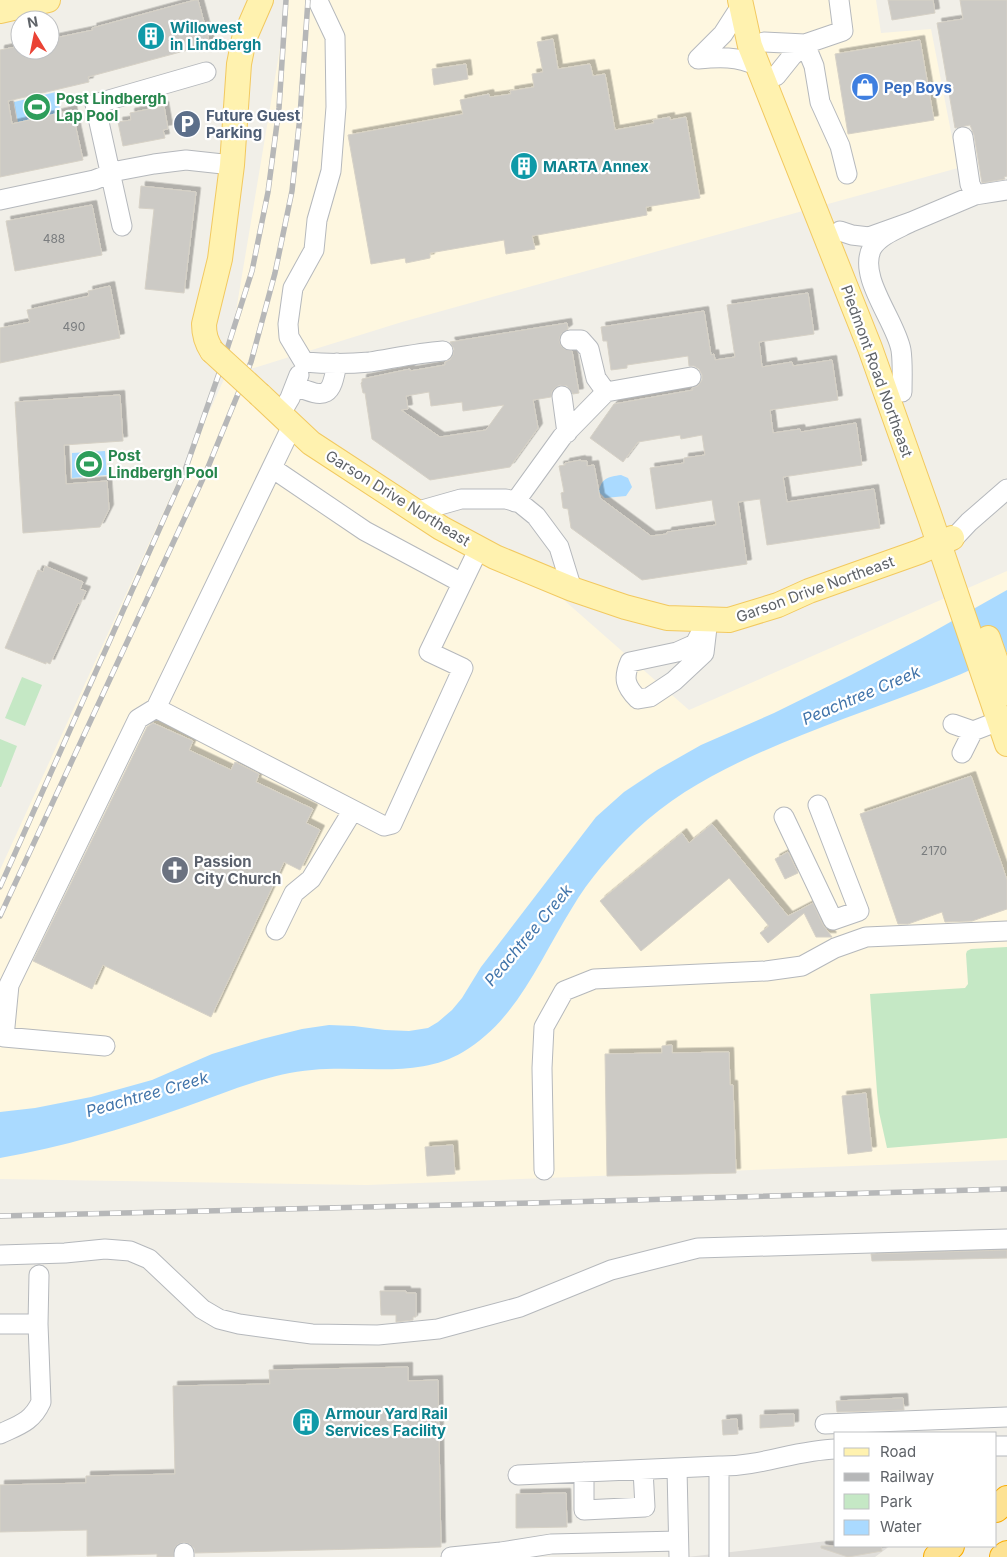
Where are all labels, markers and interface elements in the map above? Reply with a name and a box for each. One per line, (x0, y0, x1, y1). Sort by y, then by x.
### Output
north arrow (10, 10, 60, 60)
text: N (26, 12, 39, 31)
place label: Willowest in Lindbergh (170, 18, 261, 54)
building icon: Willowest in Lindbergh (136, 21, 166, 51)
shop icon: Pep Boys (850, 72, 880, 102)
place label: Pep Boys (884, 78, 952, 97)
place label: Post Lindbergh Lap Pool (56, 89, 167, 125)
sports icon: Post Lindbergh Lap Pool (22, 92, 52, 122)
place label: Future Guest Parking (206, 106, 301, 142)
parking icon: Future Guest Parking (172, 109, 202, 139)
building icon: MARTA Annex (509, 151, 539, 181)
place label: MARTA Annex (543, 157, 649, 176)
house number: 488 (43, 231, 65, 246)
street label: Piedmont Road Northeast (837, 282, 917, 460)
house number: 490 (63, 319, 85, 334)
place label: Post Lindbergh Pool (108, 446, 218, 482)
street label: Garson Drive Northeast (322, 446, 474, 550)
sports icon: Post Lindbergh Pool (74, 449, 104, 479)
street label: Garson Drive Northeast (733, 552, 897, 626)
water label: Peachtree Creek (799, 661, 923, 729)
house number: 2170 (921, 843, 947, 858)
place label: Passion City Church (194, 852, 281, 888)
church icon: Passion City Church (160, 855, 190, 885)
water label: Peachtree Creek (480, 880, 576, 990)
water label: Peachtree Creek (84, 1067, 211, 1121)
place label: Armour Yard Rail Services Facility (325, 1404, 448, 1440)
building icon: Armour Yard Rail Services Facility (291, 1407, 321, 1437)
legend (834, 1432, 997, 1547)
text: Road (880, 1442, 916, 1461)
text: Railway (880, 1467, 935, 1486)
text: Park (880, 1492, 913, 1511)
text: Water (880, 1517, 922, 1536)

